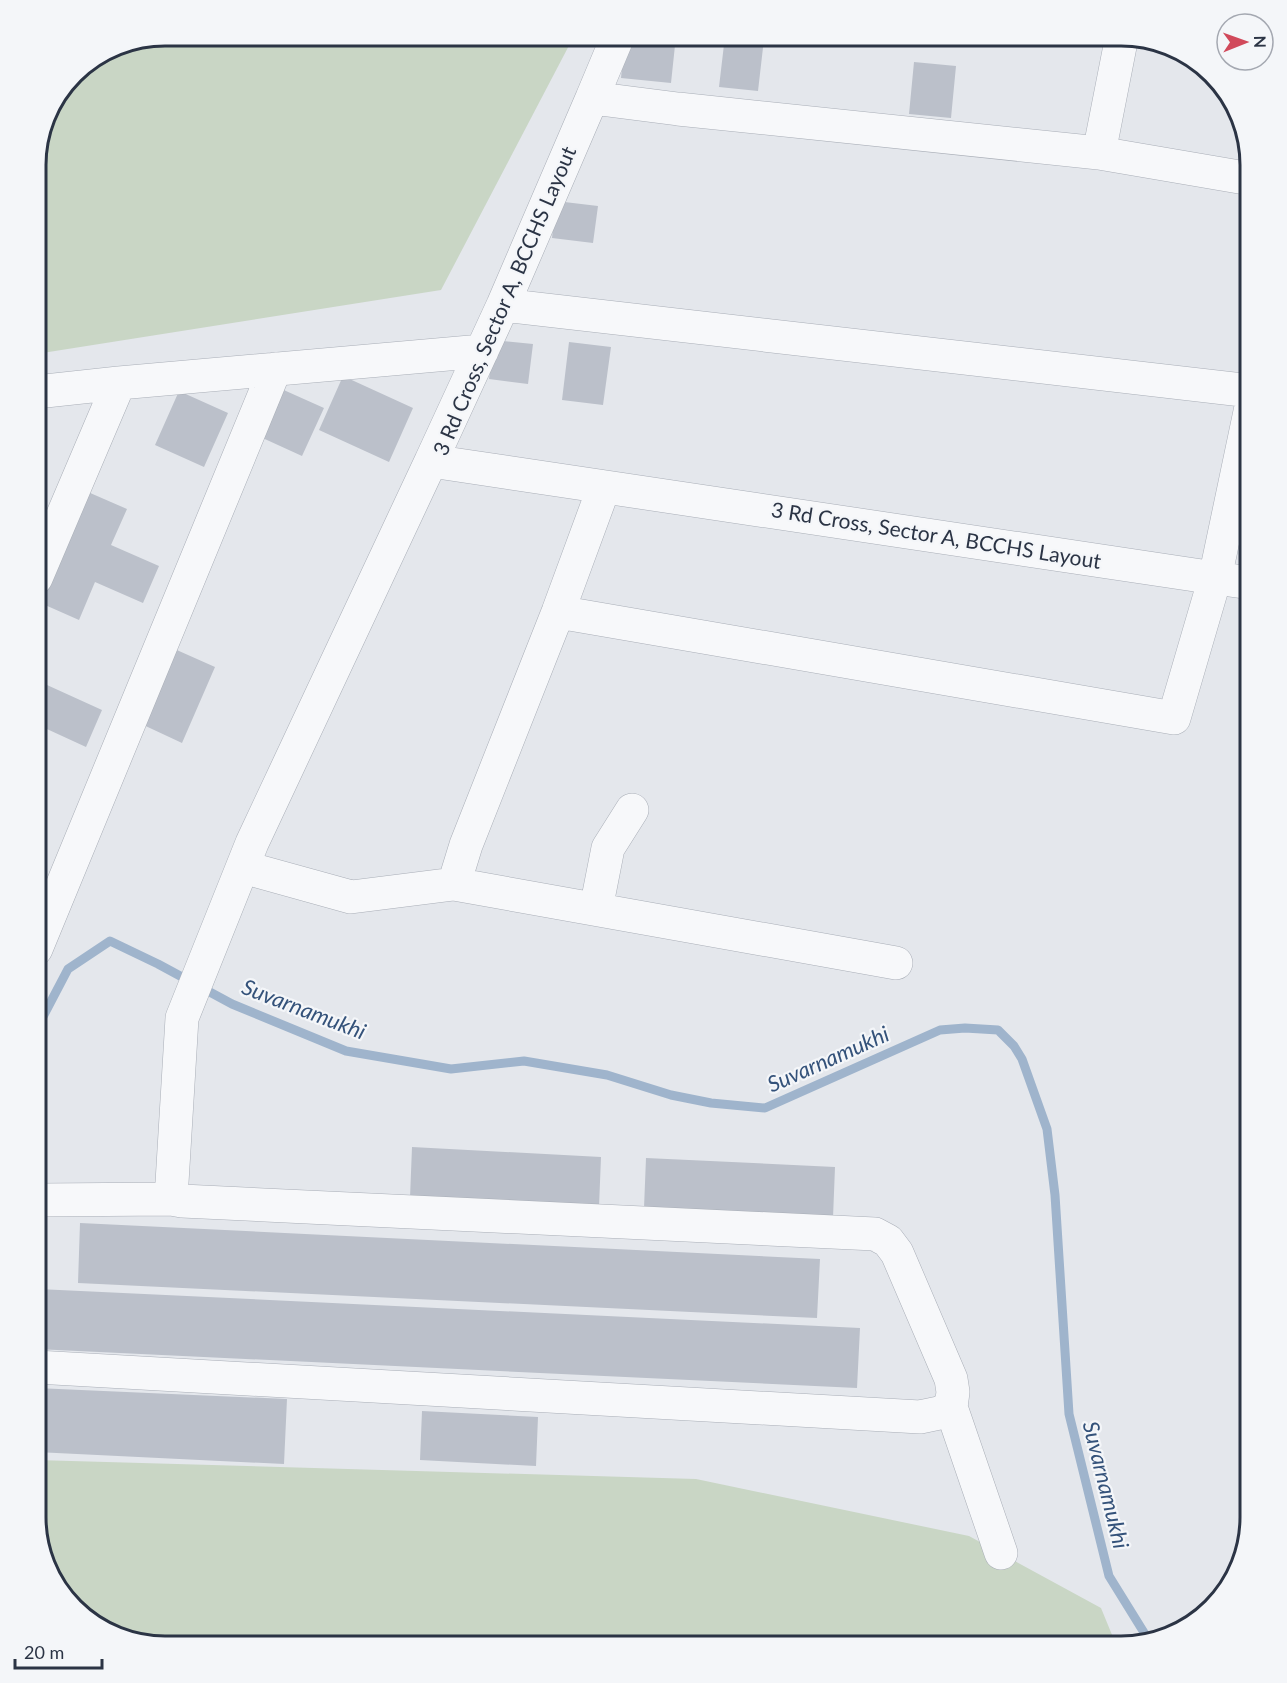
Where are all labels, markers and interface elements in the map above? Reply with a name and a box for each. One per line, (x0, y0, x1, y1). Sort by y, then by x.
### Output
north arrow (1215, 12, 1275, 72)
text: N (1251, 35, 1270, 48)
street label: 3 Rd Cross, Sector A, BCCHS Layout (427, 142, 580, 459)
street label: 3 Rd Cross, Sector A, BCCHS Layout (770, 496, 1103, 573)
water label: Suvarnamukhi (238, 973, 370, 1045)
water label: Suvarnamukhi (763, 1020, 893, 1097)
water label: Suvarnamukhi (1078, 1418, 1135, 1551)
scale bar (15, 1632, 102, 1670)
text: 20 m (24, 1641, 64, 1663)

